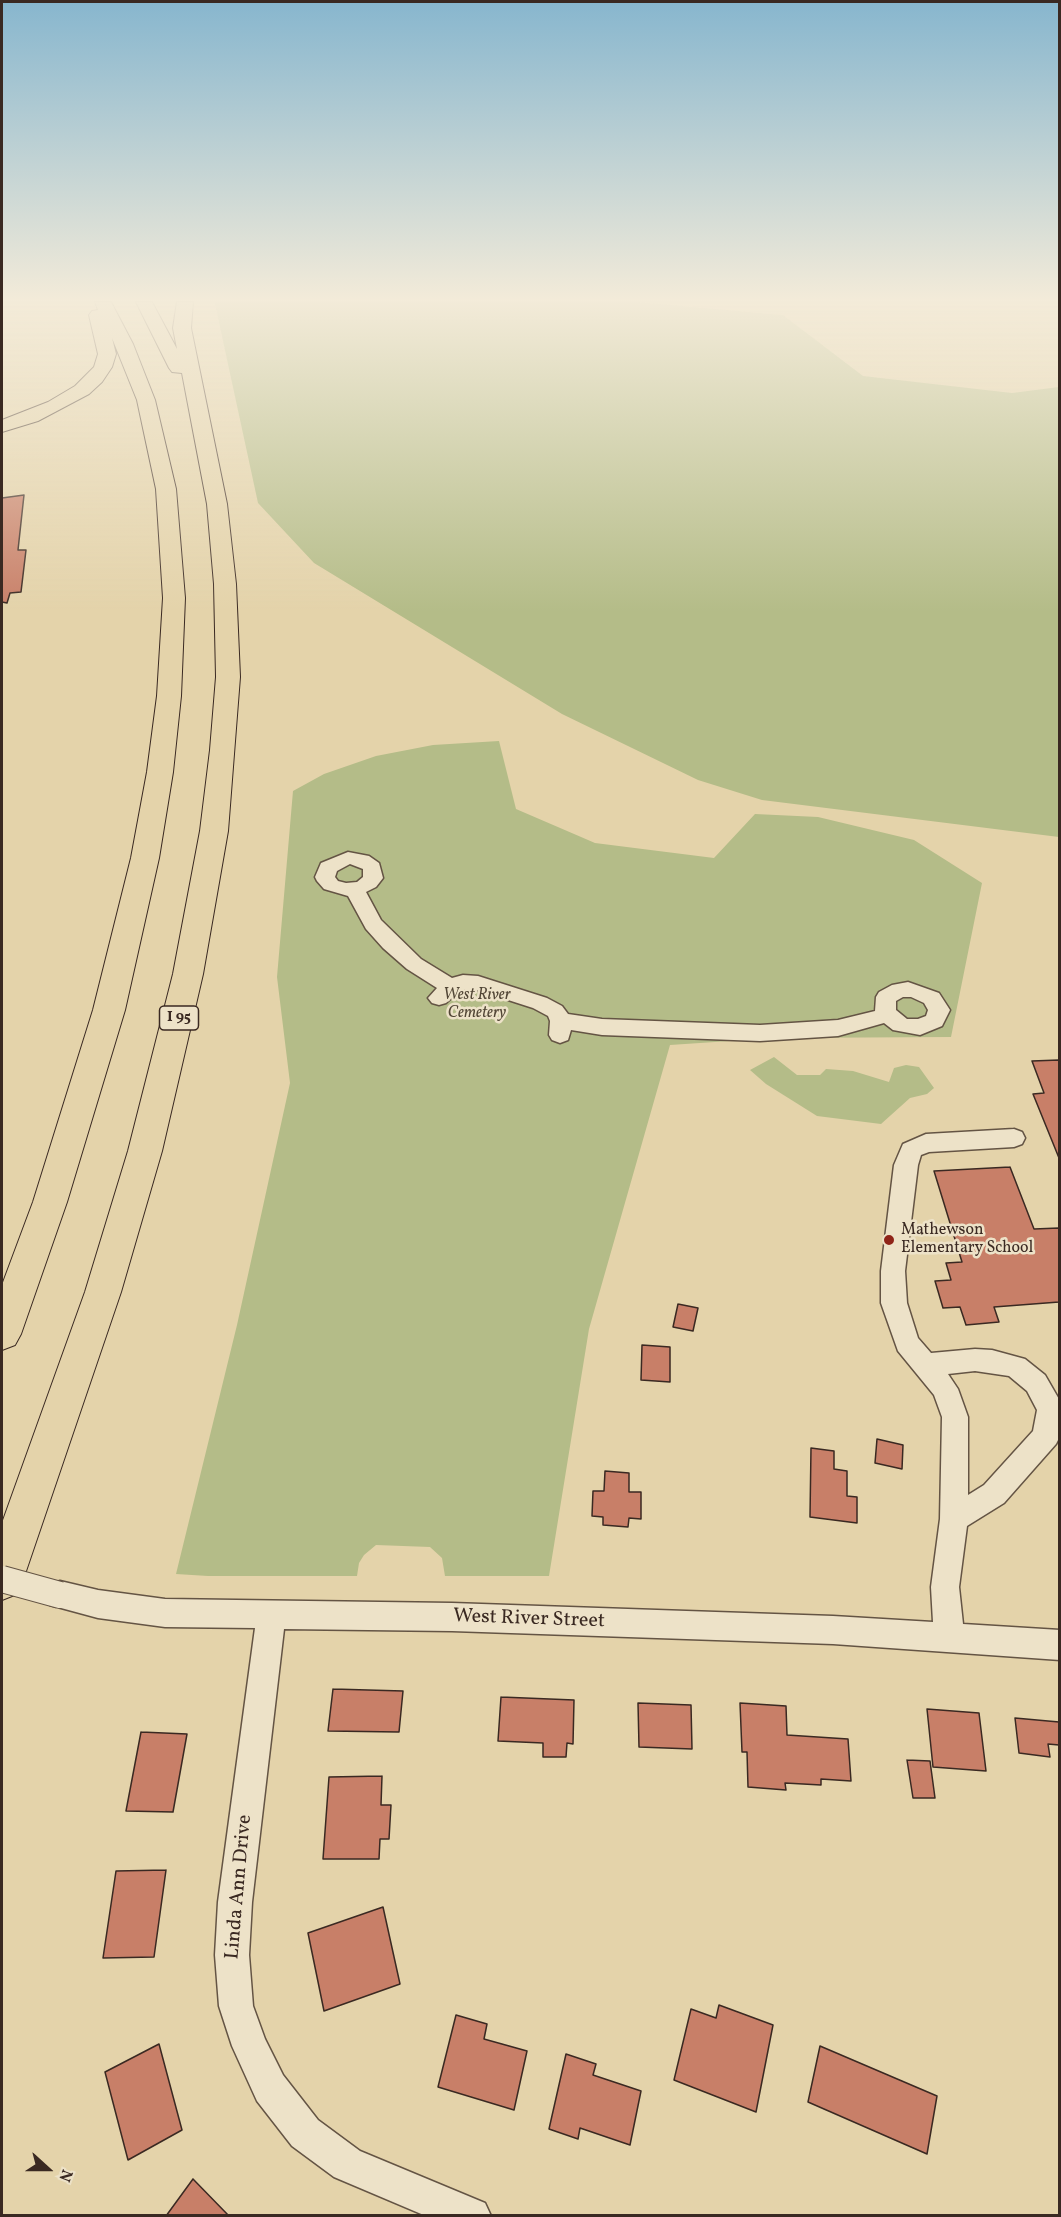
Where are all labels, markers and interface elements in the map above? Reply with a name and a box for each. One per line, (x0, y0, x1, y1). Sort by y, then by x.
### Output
park label: West River Cemetery (443, 986, 511, 1024)
road number: I 95 (160, 1006, 198, 1030)
place label: Mathewson Elementary School (901, 1221, 1033, 1259)
marker: Mathewson Elementary School (882, 1233, 896, 1247)
street label: West River Street (453, 1605, 605, 1635)
street label: Linda Ann Drive (222, 1814, 258, 1960)
north arrow (18, 2139, 78, 2199)
text: N (52, 2166, 77, 2185)

